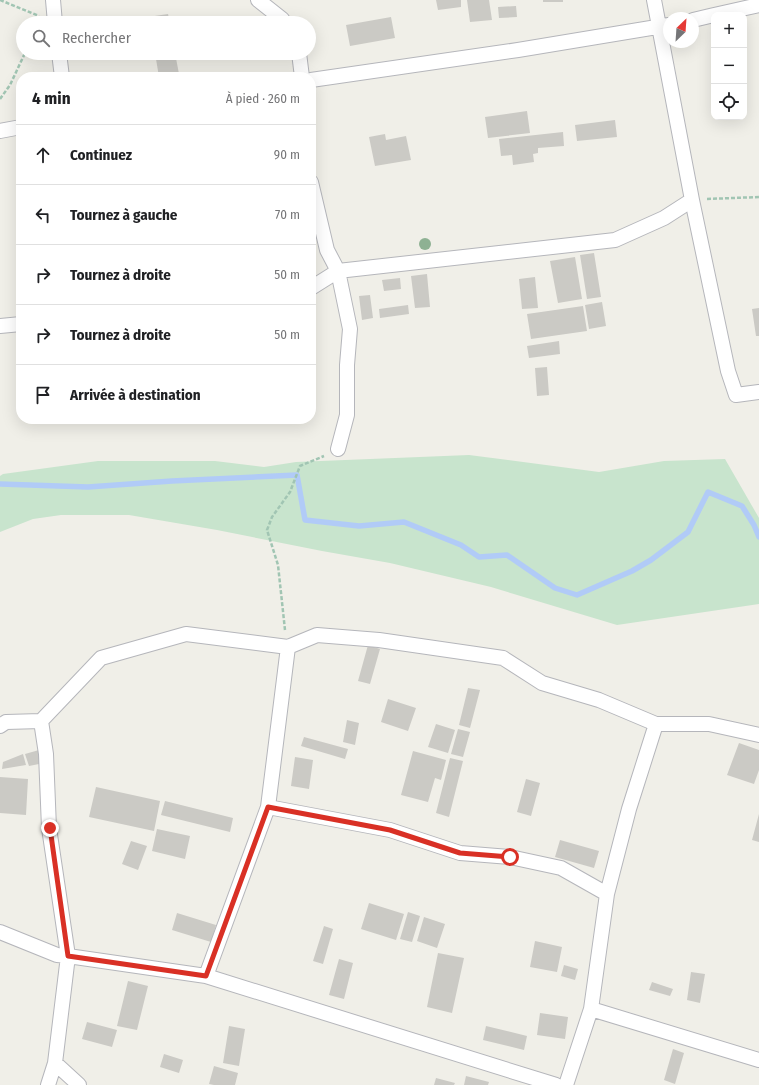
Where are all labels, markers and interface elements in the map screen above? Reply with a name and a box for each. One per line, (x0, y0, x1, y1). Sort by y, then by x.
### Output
north arrow (663, 12, 699, 48)
map controls (711, 12, 747, 120)
button: + (711, 12, 747, 48)
search box (16, 16, 316, 60)
icon: search (30, 27, 52, 49)
text: Rechercher (62, 29, 131, 47)
button: − (711, 48, 747, 84)
button: locate (711, 84, 747, 120)
text: 4 min (32, 88, 71, 109)
text: À pied · 260 m (226, 91, 300, 106)
icon: ahead (32, 144, 54, 166)
text: Continuez (70, 146, 132, 164)
text: 90 m (274, 147, 300, 162)
icon: left (32, 204, 54, 226)
text: Tournez à gauche (70, 206, 177, 224)
text: 70 m (275, 207, 300, 222)
icon: right (32, 264, 54, 286)
text: Tournez à droite (70, 266, 171, 284)
text: 50 m (274, 267, 300, 282)
icon: right (32, 324, 54, 346)
text: Tournez à droite (70, 326, 171, 344)
text: 50 m (274, 327, 300, 342)
icon: arrive (32, 384, 54, 406)
text: Arrivée à destination (70, 386, 201, 404)
route end (41, 819, 59, 837)
route start (501, 848, 519, 866)

